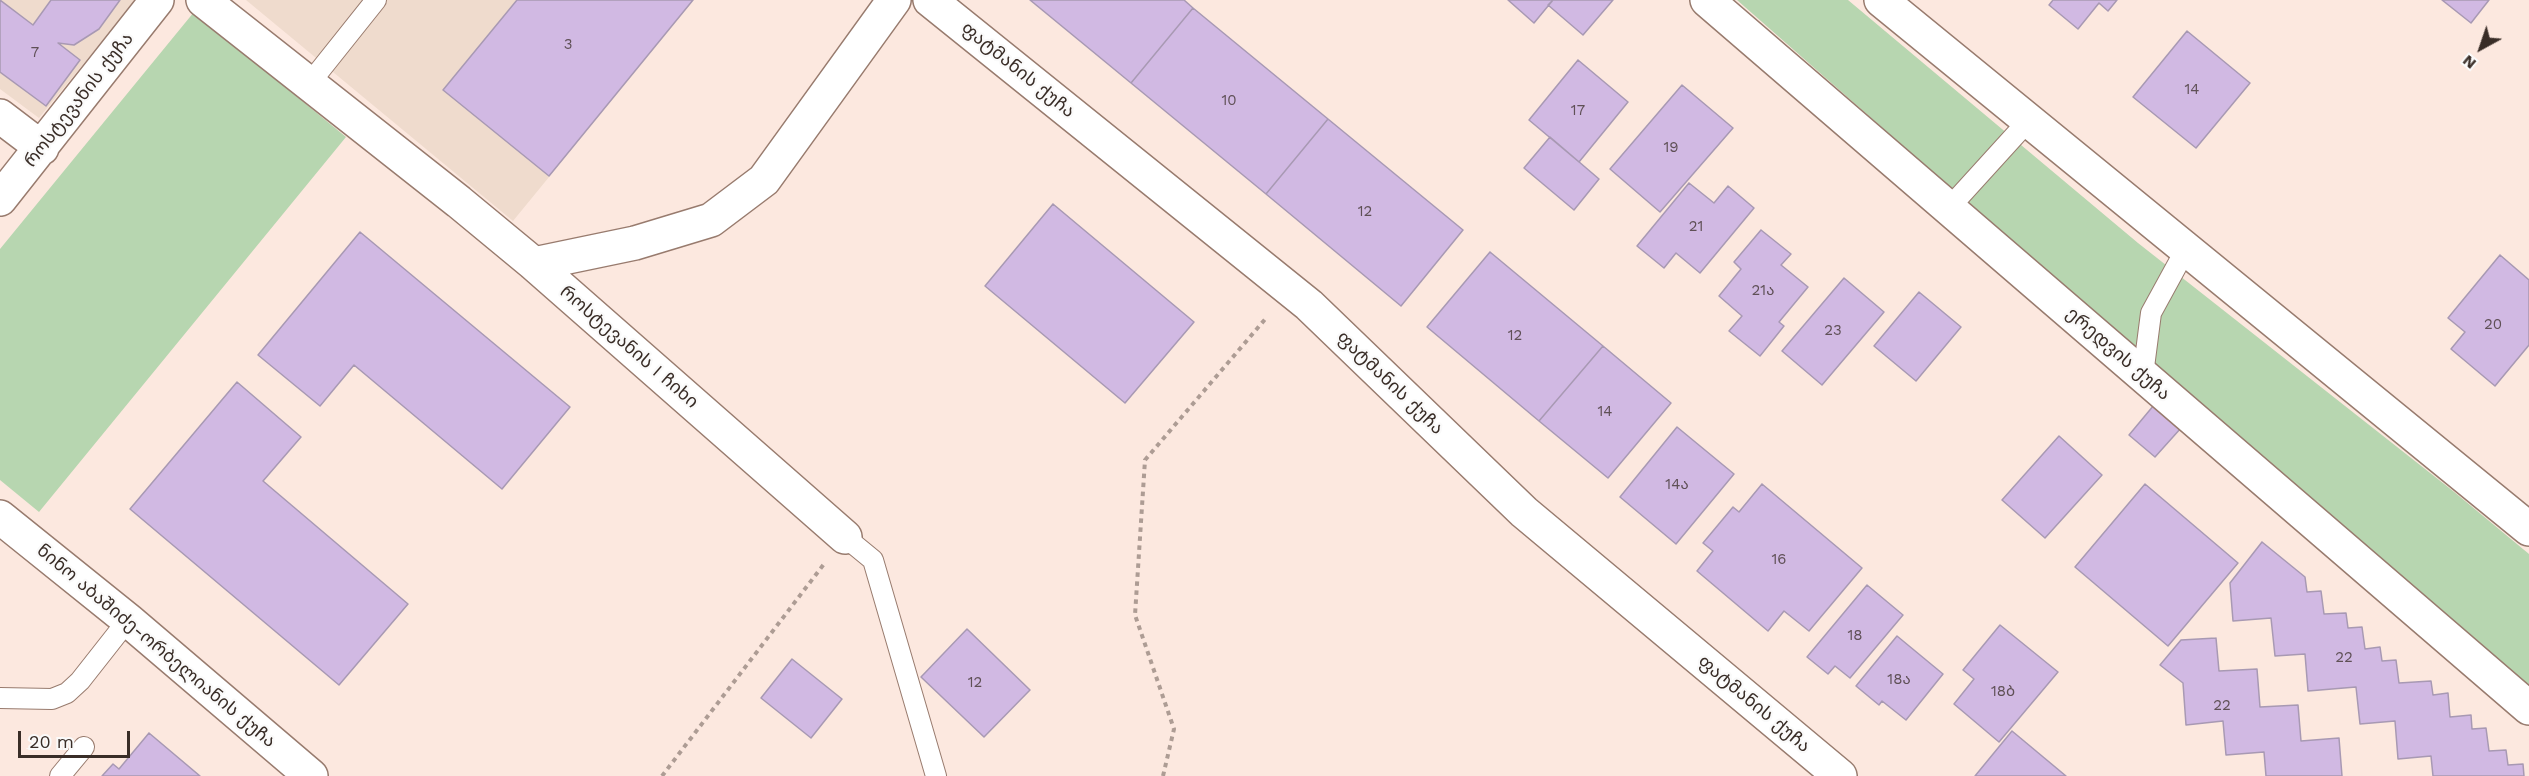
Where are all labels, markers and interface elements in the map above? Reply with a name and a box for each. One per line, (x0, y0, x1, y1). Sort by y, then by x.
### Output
street label: ფატმანის ქუჩა (957, 18, 1079, 122)
north arrow (2451, 18, 2511, 78)
street label: როსტევანის ქუჩა (20, 29, 138, 171)
house number: 3 (564, 36, 572, 54)
house number: 7 (31, 44, 39, 62)
text: N (2458, 51, 2480, 73)
house number: 14 (2184, 81, 2200, 99)
house number: 10 (1221, 92, 1237, 110)
house number: 17 (1571, 102, 1585, 120)
house number: 19 (1663, 139, 1679, 157)
house number: 12 (1358, 203, 1372, 221)
house number: 21 (1689, 218, 1703, 236)
street label: როსტევანის I ჩიხი (555, 281, 703, 413)
house number: 21ა (1752, 282, 1774, 300)
street label: ერედვის ქუჩა (2062, 303, 2174, 405)
house number: 20 (2484, 316, 2502, 334)
house number: 23 (1824, 322, 1842, 340)
street label: ფატმანის ქუჩა (1332, 327, 1448, 439)
house number: 12 (1508, 327, 1522, 345)
house number: 14 (1597, 403, 1613, 421)
house number: 14ა (1665, 476, 1689, 494)
street label: ნინო აბაშიძე-ორბელიანის ქუჩა (32, 540, 280, 752)
house number: 16 (1772, 551, 1786, 569)
house number: 18 (1847, 627, 1863, 645)
house number: 22 (2335, 649, 2353, 667)
street label: ფატმანის ქუჩა (1693, 651, 1815, 757)
house number: 18ა (1887, 671, 1911, 689)
house number: 12 (968, 674, 982, 692)
house number: 18ბ (1991, 683, 2015, 701)
house number: 22 (2213, 697, 2231, 715)
scale bar (21, 719, 134, 757)
text: 20 m (29, 731, 74, 752)

